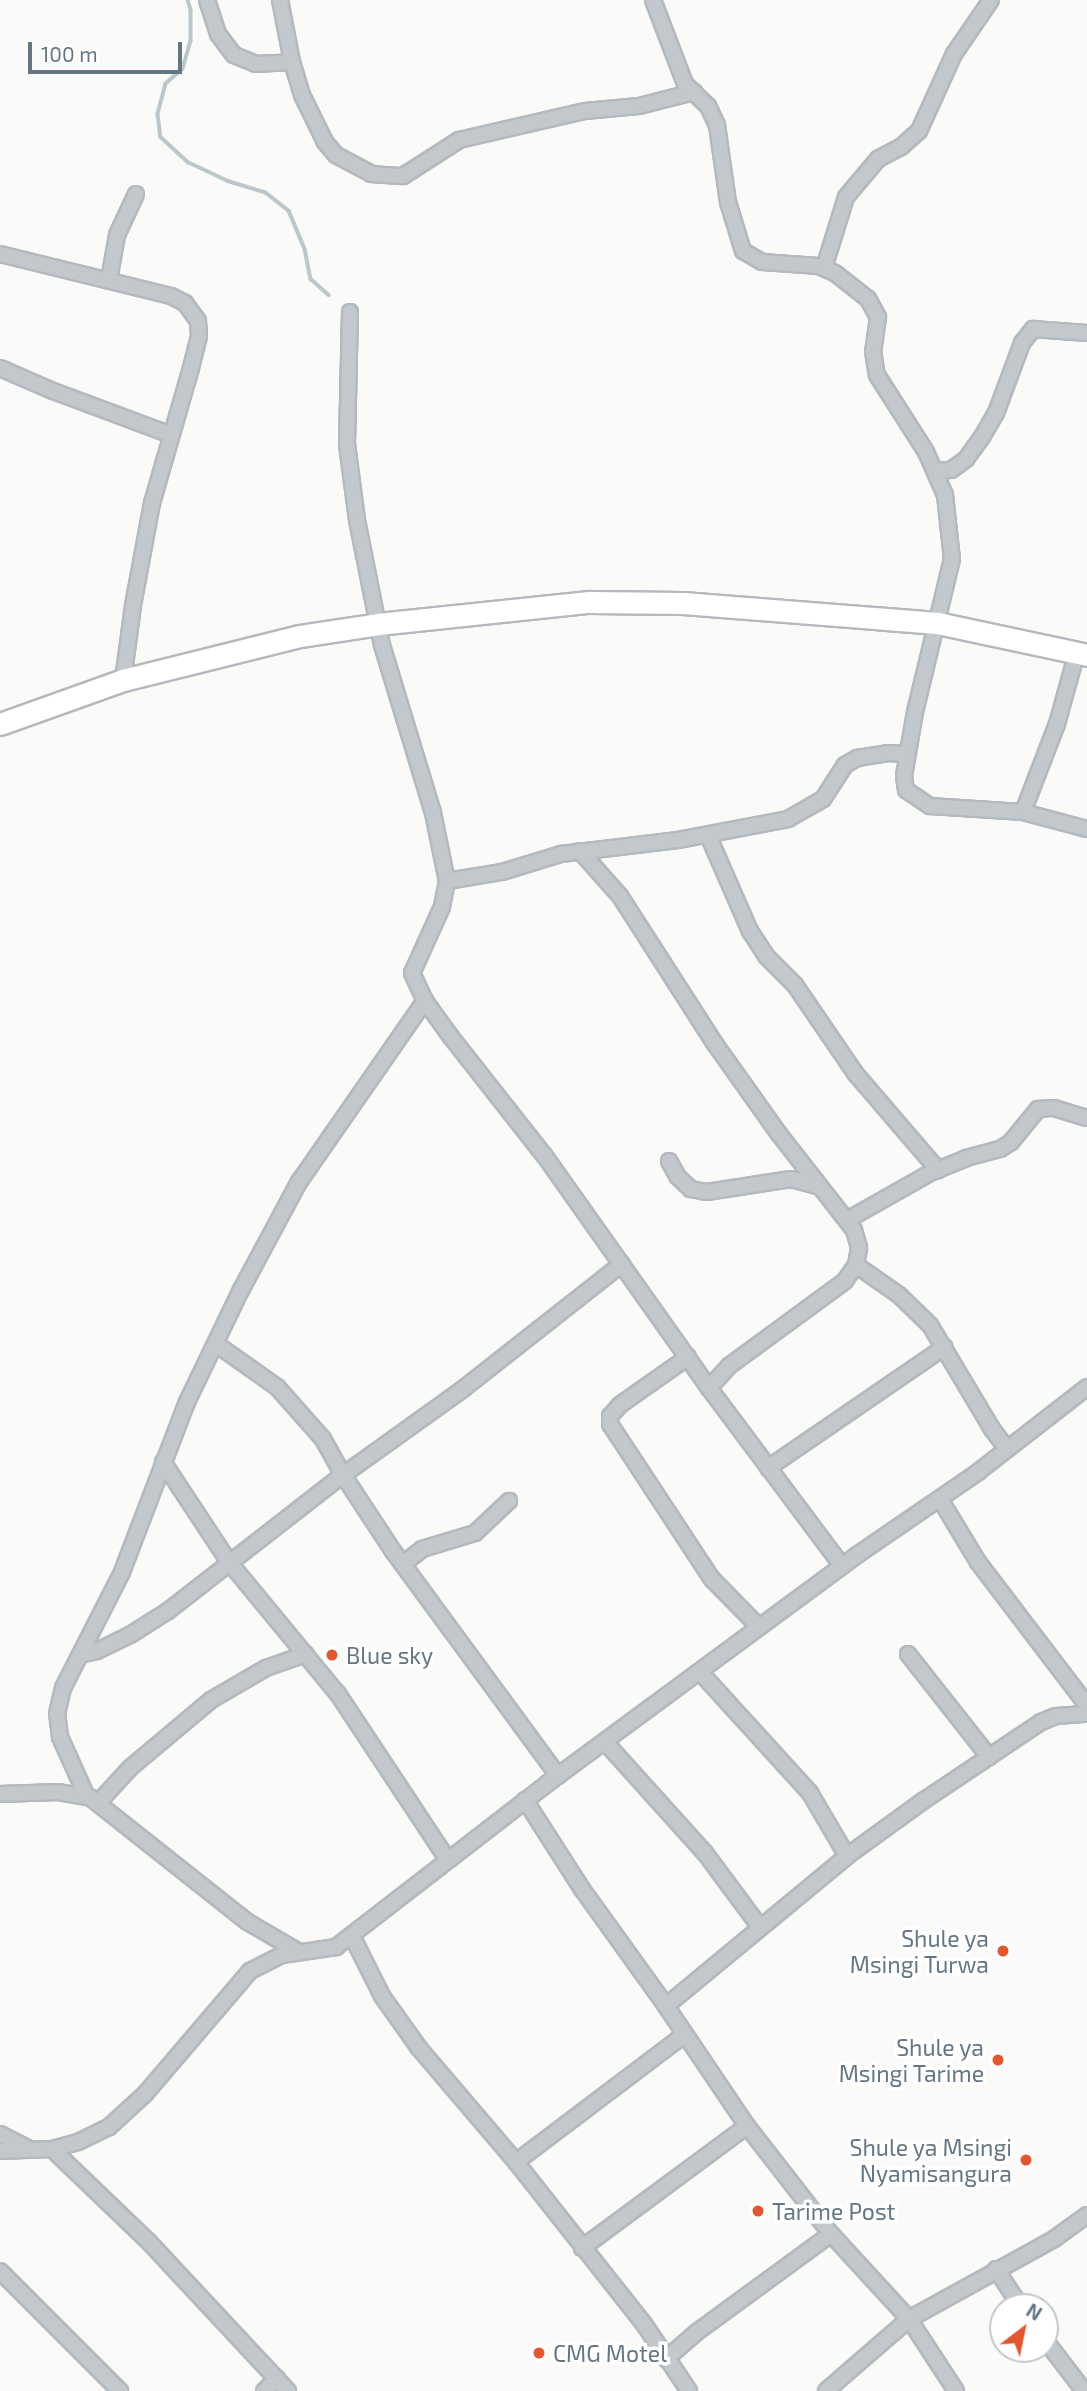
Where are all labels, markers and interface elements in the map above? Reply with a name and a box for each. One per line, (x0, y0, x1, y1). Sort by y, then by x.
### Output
scale bar (32, 28, 186, 72)
text: 100 m (41, 41, 98, 66)
place label: Blue sky (346, 1641, 433, 1669)
marker: Blue sky (324, 1647, 340, 1663)
place label: Shule ya Msingi Turwa (849, 1924, 989, 1978)
marker: Shule ya Msingi Turwa (995, 1943, 1011, 1959)
place label: Shule ya Msingi Tarime (838, 2033, 984, 2087)
marker: Shule ya Msingi Tarime (990, 2052, 1006, 2068)
place label: Shule ya Msingi Nyamisangura (849, 2133, 1012, 2187)
marker: Shule ya Msingi Nyamisangura (1018, 2152, 1034, 2168)
place label: Tarime Post (772, 2197, 895, 2225)
marker: Tarime Post (750, 2203, 766, 2219)
north arrow (989, 2293, 1059, 2363)
text: N (1022, 2298, 1046, 2325)
place label: CMG Motel (553, 2339, 667, 2367)
marker: CMG Motel (531, 2345, 547, 2361)

